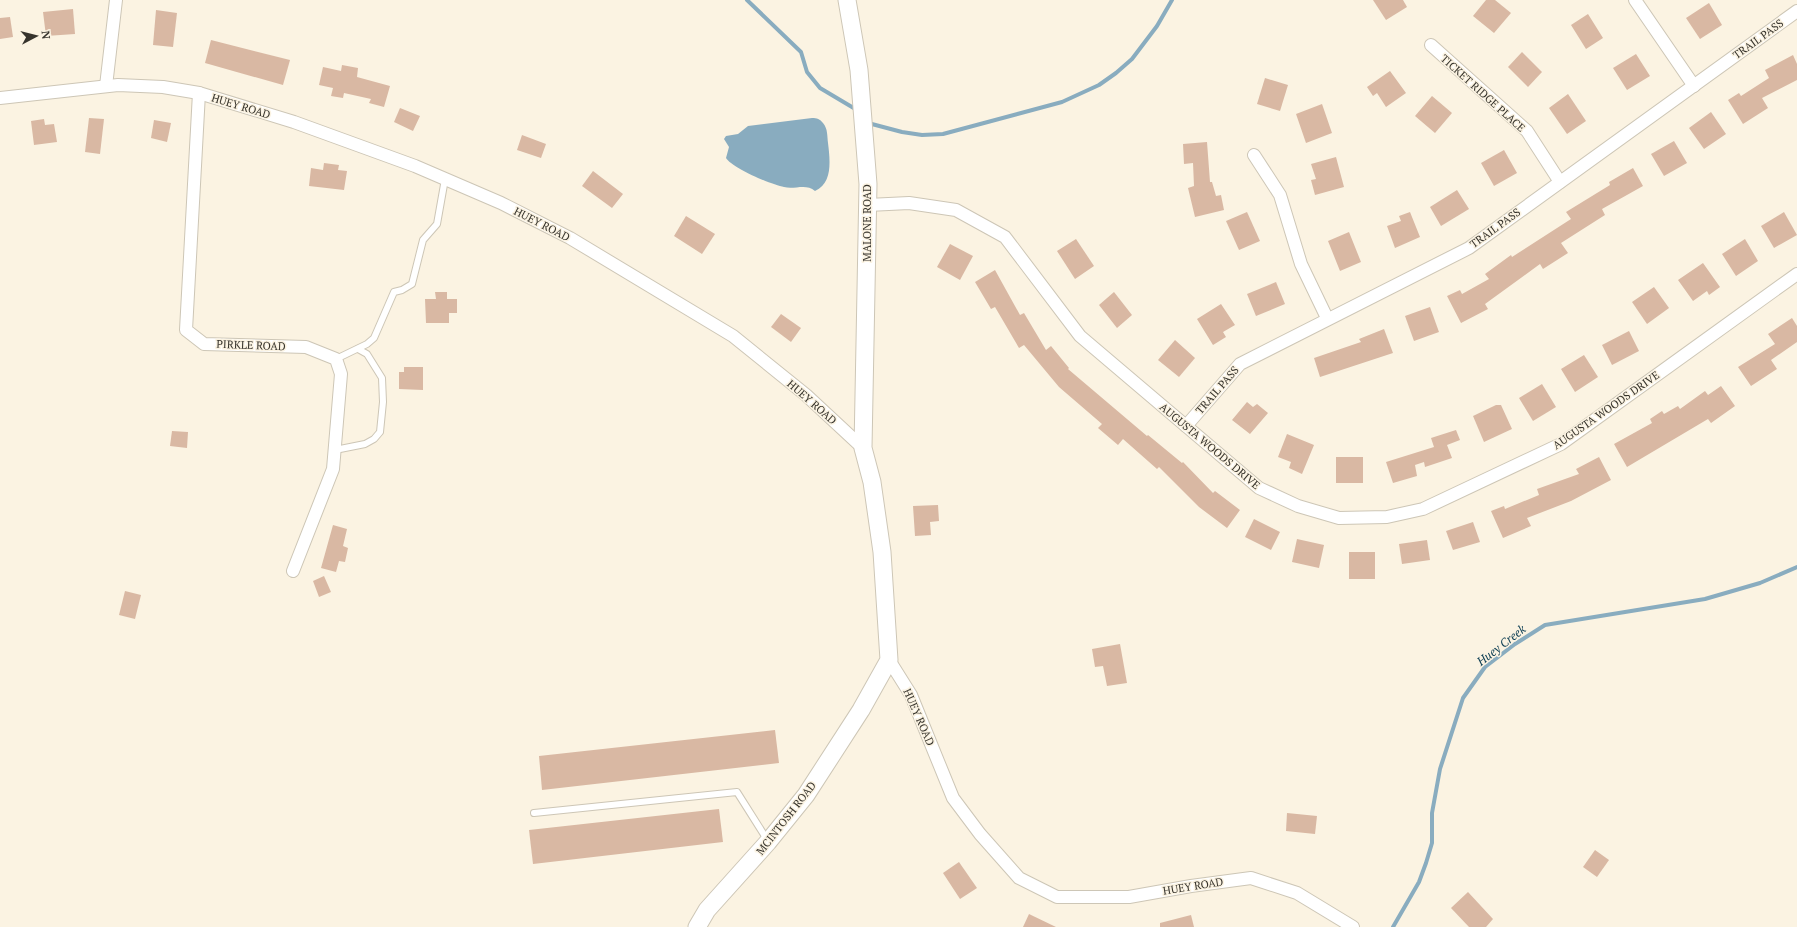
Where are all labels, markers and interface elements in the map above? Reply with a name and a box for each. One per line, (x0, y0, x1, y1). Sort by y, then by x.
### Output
north arrow (16, 16, 56, 56)
street label: TRAIL PASS (1730, 16, 1786, 62)
text: N (38, 30, 53, 40)
street label: TICKET RIDGE PLACE (1438, 51, 1528, 135)
street label: HUEY ROAD (210, 90, 272, 122)
street label: MALONE ROAD (860, 184, 874, 262)
street label: HUEY ROAD (512, 204, 573, 244)
street label: TRAIL PASS (1467, 205, 1523, 251)
street label: PIRKLE ROAD (216, 337, 286, 353)
street label: TRAIL PASS (1192, 363, 1242, 417)
street label: AUGUSTA WOODS DRIVE (1550, 368, 1662, 452)
street label: HUEY ROAD (784, 377, 840, 427)
street label: AUGUSTA WOODS DRIVE (1157, 400, 1263, 492)
water label: Huey Creek (1473, 621, 1529, 669)
street label: HUEY ROAD (900, 686, 938, 748)
street label: MCINTOSH ROAD (753, 778, 819, 858)
street label: HUEY ROAD (1162, 874, 1224, 898)

